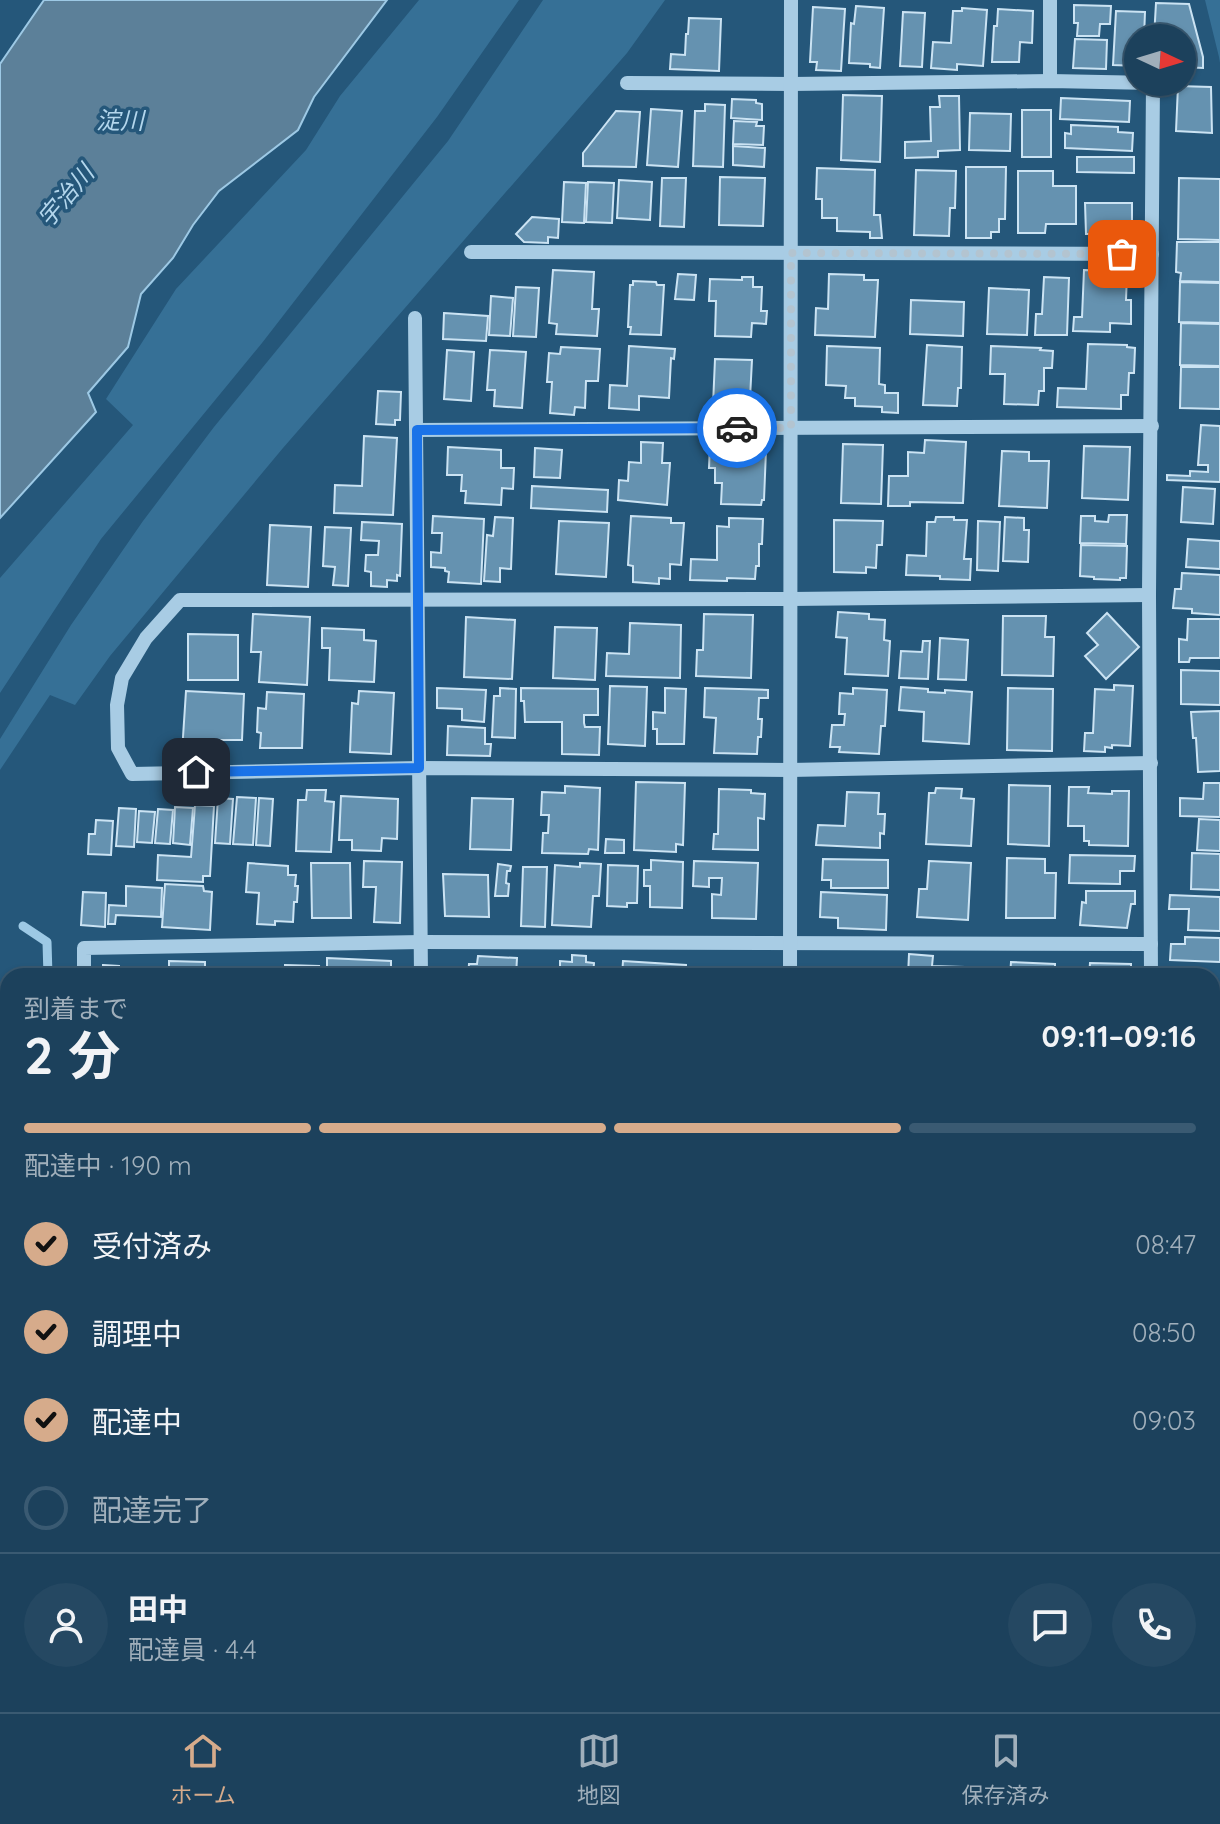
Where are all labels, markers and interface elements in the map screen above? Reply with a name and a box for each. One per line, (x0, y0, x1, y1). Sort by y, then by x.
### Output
north arrow (1124, 24, 1196, 96)
map controls (1124, 24, 1196, 96)
water label: 淀川 (96, 105, 147, 135)
water label: 宇治川 (31, 156, 102, 233)
pin (1088, 220, 1156, 288)
icon: bag (1100, 232, 1144, 276)
courier (697, 388, 777, 468)
icon: car (715, 406, 759, 450)
pin (162, 738, 230, 806)
icon: home (174, 750, 218, 794)
text: 到着まで (24, 992, 128, 1025)
text: 09:11–09:16 (1042, 1017, 1196, 1055)
text: 2 分 (24, 1022, 120, 1087)
text: 配達中 · 190 m (24, 1149, 192, 1182)
icon: check (24, 1222, 68, 1266)
text: 受付済み (92, 1227, 212, 1265)
text: 08:47 (1135, 1228, 1196, 1261)
icon: check (24, 1310, 68, 1354)
text: 調理中 (92, 1315, 182, 1353)
text: 08:50 (1132, 1316, 1196, 1349)
icon: check (24, 1398, 68, 1442)
text: 配達中 (92, 1403, 182, 1441)
text: 09:03 (1132, 1404, 1196, 1437)
text: 配達完了 (92, 1491, 212, 1529)
button: person (24, 1583, 108, 1667)
button: chat (1008, 1583, 1092, 1667)
button: phone (1112, 1583, 1196, 1667)
text: 田中 (128, 1590, 188, 1628)
text: 配達員 · 4.4 (128, 1633, 257, 1666)
tab: ホーム (170, 1729, 236, 1809)
tab: 地図 (577, 1729, 621, 1809)
tab: 保存済み (962, 1729, 1050, 1809)

